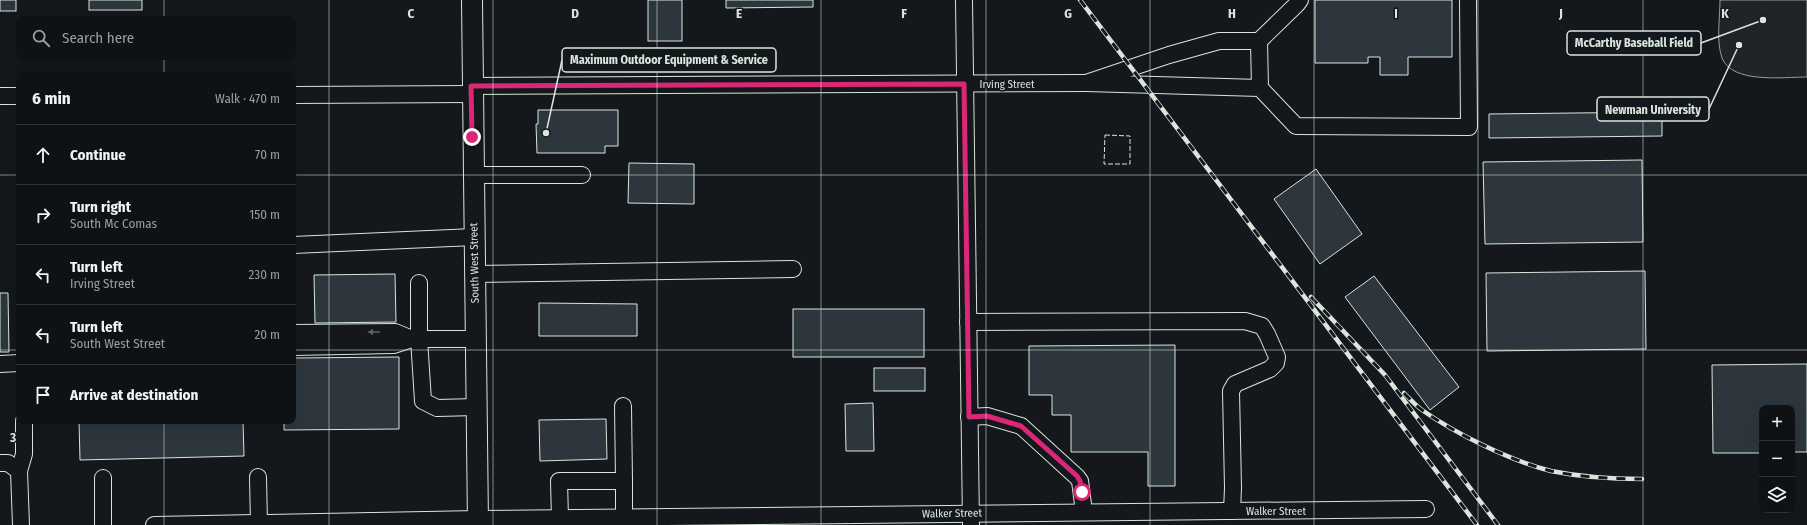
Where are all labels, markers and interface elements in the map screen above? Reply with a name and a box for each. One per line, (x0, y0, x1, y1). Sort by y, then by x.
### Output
text: C (408, 6, 415, 21)
text: D (571, 6, 579, 21)
text: E (736, 6, 742, 21)
text: F (901, 6, 907, 21)
text: G (1064, 6, 1072, 21)
text: H (1228, 6, 1236, 21)
text: I (1394, 6, 1398, 21)
text: J (1558, 6, 1563, 21)
text: K (1721, 6, 1729, 21)
search box (16, 16, 296, 60)
icon: search (30, 27, 52, 49)
text: Search here (62, 29, 134, 47)
callout: McCarthy Baseball Field (1567, 31, 1701, 55)
text: McCarthy Baseball Field (1575, 36, 1693, 50)
callout: Maximum Outdoor Equipment & Service (562, 48, 776, 72)
text: Maximum Outdoor Equipment & Service (570, 53, 768, 67)
street label: Irving Street (980, 78, 1035, 91)
text: 6 min (32, 88, 71, 109)
text: Walk · 470 m (215, 91, 280, 106)
callout: Newman University (1597, 97, 1709, 121)
text: Newman University (1605, 103, 1701, 117)
route end (463, 128, 481, 146)
icon: ahead (32, 144, 54, 166)
text: Continue (70, 146, 126, 164)
text: 70 m (255, 147, 280, 162)
text: Turn right (70, 198, 131, 216)
icon: right (32, 204, 54, 226)
text: 150 m (249, 207, 280, 222)
text: South Mc Comas (70, 216, 157, 231)
street label: South West Street (467, 222, 482, 303)
text: Turn left (70, 258, 123, 276)
icon: left (32, 264, 54, 286)
text: 230 m (249, 267, 280, 282)
text: Irving Street (70, 276, 135, 291)
text: Turn left (70, 318, 123, 336)
icon: left (32, 324, 54, 346)
text: 20 m (254, 327, 280, 342)
one-way arrow (367, 329, 380, 335)
text: South West Street (70, 336, 165, 351)
icon: arrive (32, 384, 54, 406)
text: Arrive at destination (70, 386, 198, 404)
map controls (1759, 405, 1795, 513)
button: + (1759, 405, 1795, 441)
text: 3 (9, 430, 16, 445)
button: − (1759, 441, 1795, 477)
button: layers (1759, 477, 1795, 513)
route start (1073, 483, 1091, 501)
street label: Walker Street (1246, 505, 1306, 518)
street label: Walker Street (922, 506, 983, 521)

